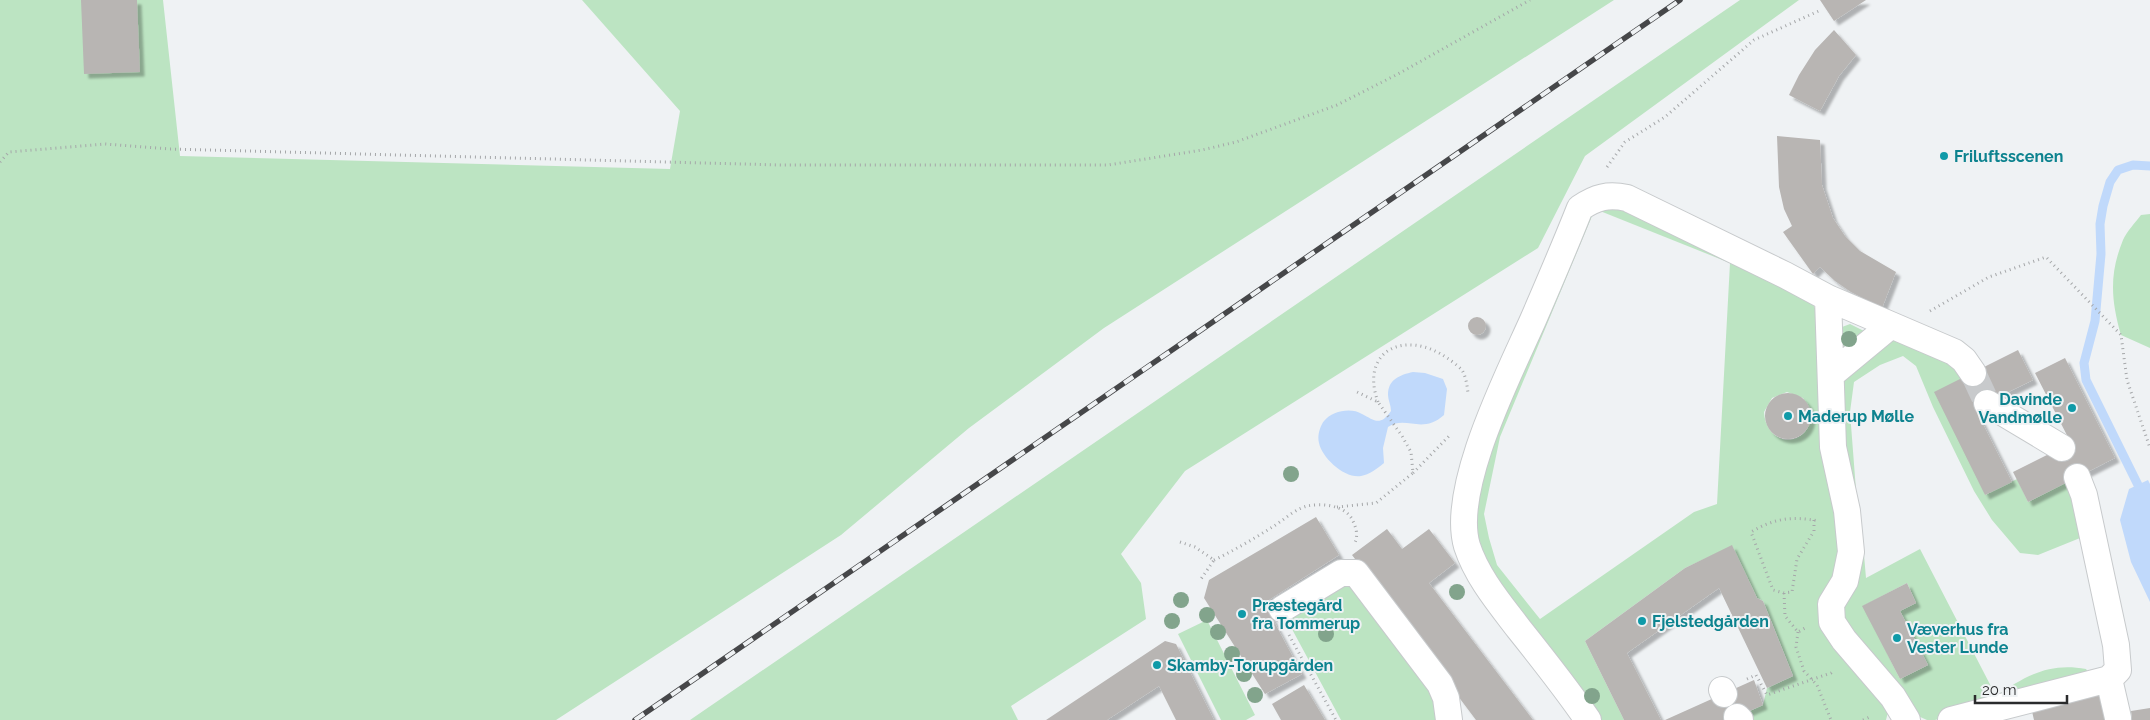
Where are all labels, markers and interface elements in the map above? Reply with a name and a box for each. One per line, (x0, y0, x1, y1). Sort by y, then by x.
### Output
place label: Friluftsscenen (1954, 147, 2063, 166)
marker: Friluftsscenen (1938, 150, 1950, 162)
place label: Davinde Vandmølle (1979, 390, 2062, 427)
marker: Davinde Vandmølle (2066, 402, 2078, 414)
place label: Maderup Mølle (1798, 407, 1914, 426)
marker: Maderup Mølle (1782, 410, 1794, 422)
place label: Præstegård fra Tommerup (1252, 596, 1360, 633)
marker: Præstegård fra Tommerup (1236, 608, 1248, 620)
place label: Fjelstedgården (1652, 612, 1769, 631)
marker: Fjelstedgården (1636, 615, 1648, 627)
place label: Væverhus fra Vester Lunde (1907, 620, 2009, 657)
marker: Væverhus fra Vester Lunde (1891, 632, 1903, 644)
place label: Skamby-Torupgården (1167, 656, 1333, 675)
marker: Skamby-Torupgården (1151, 659, 1163, 671)
scale bar (1975, 672, 2068, 704)
text: 20 m (1982, 681, 2017, 699)

